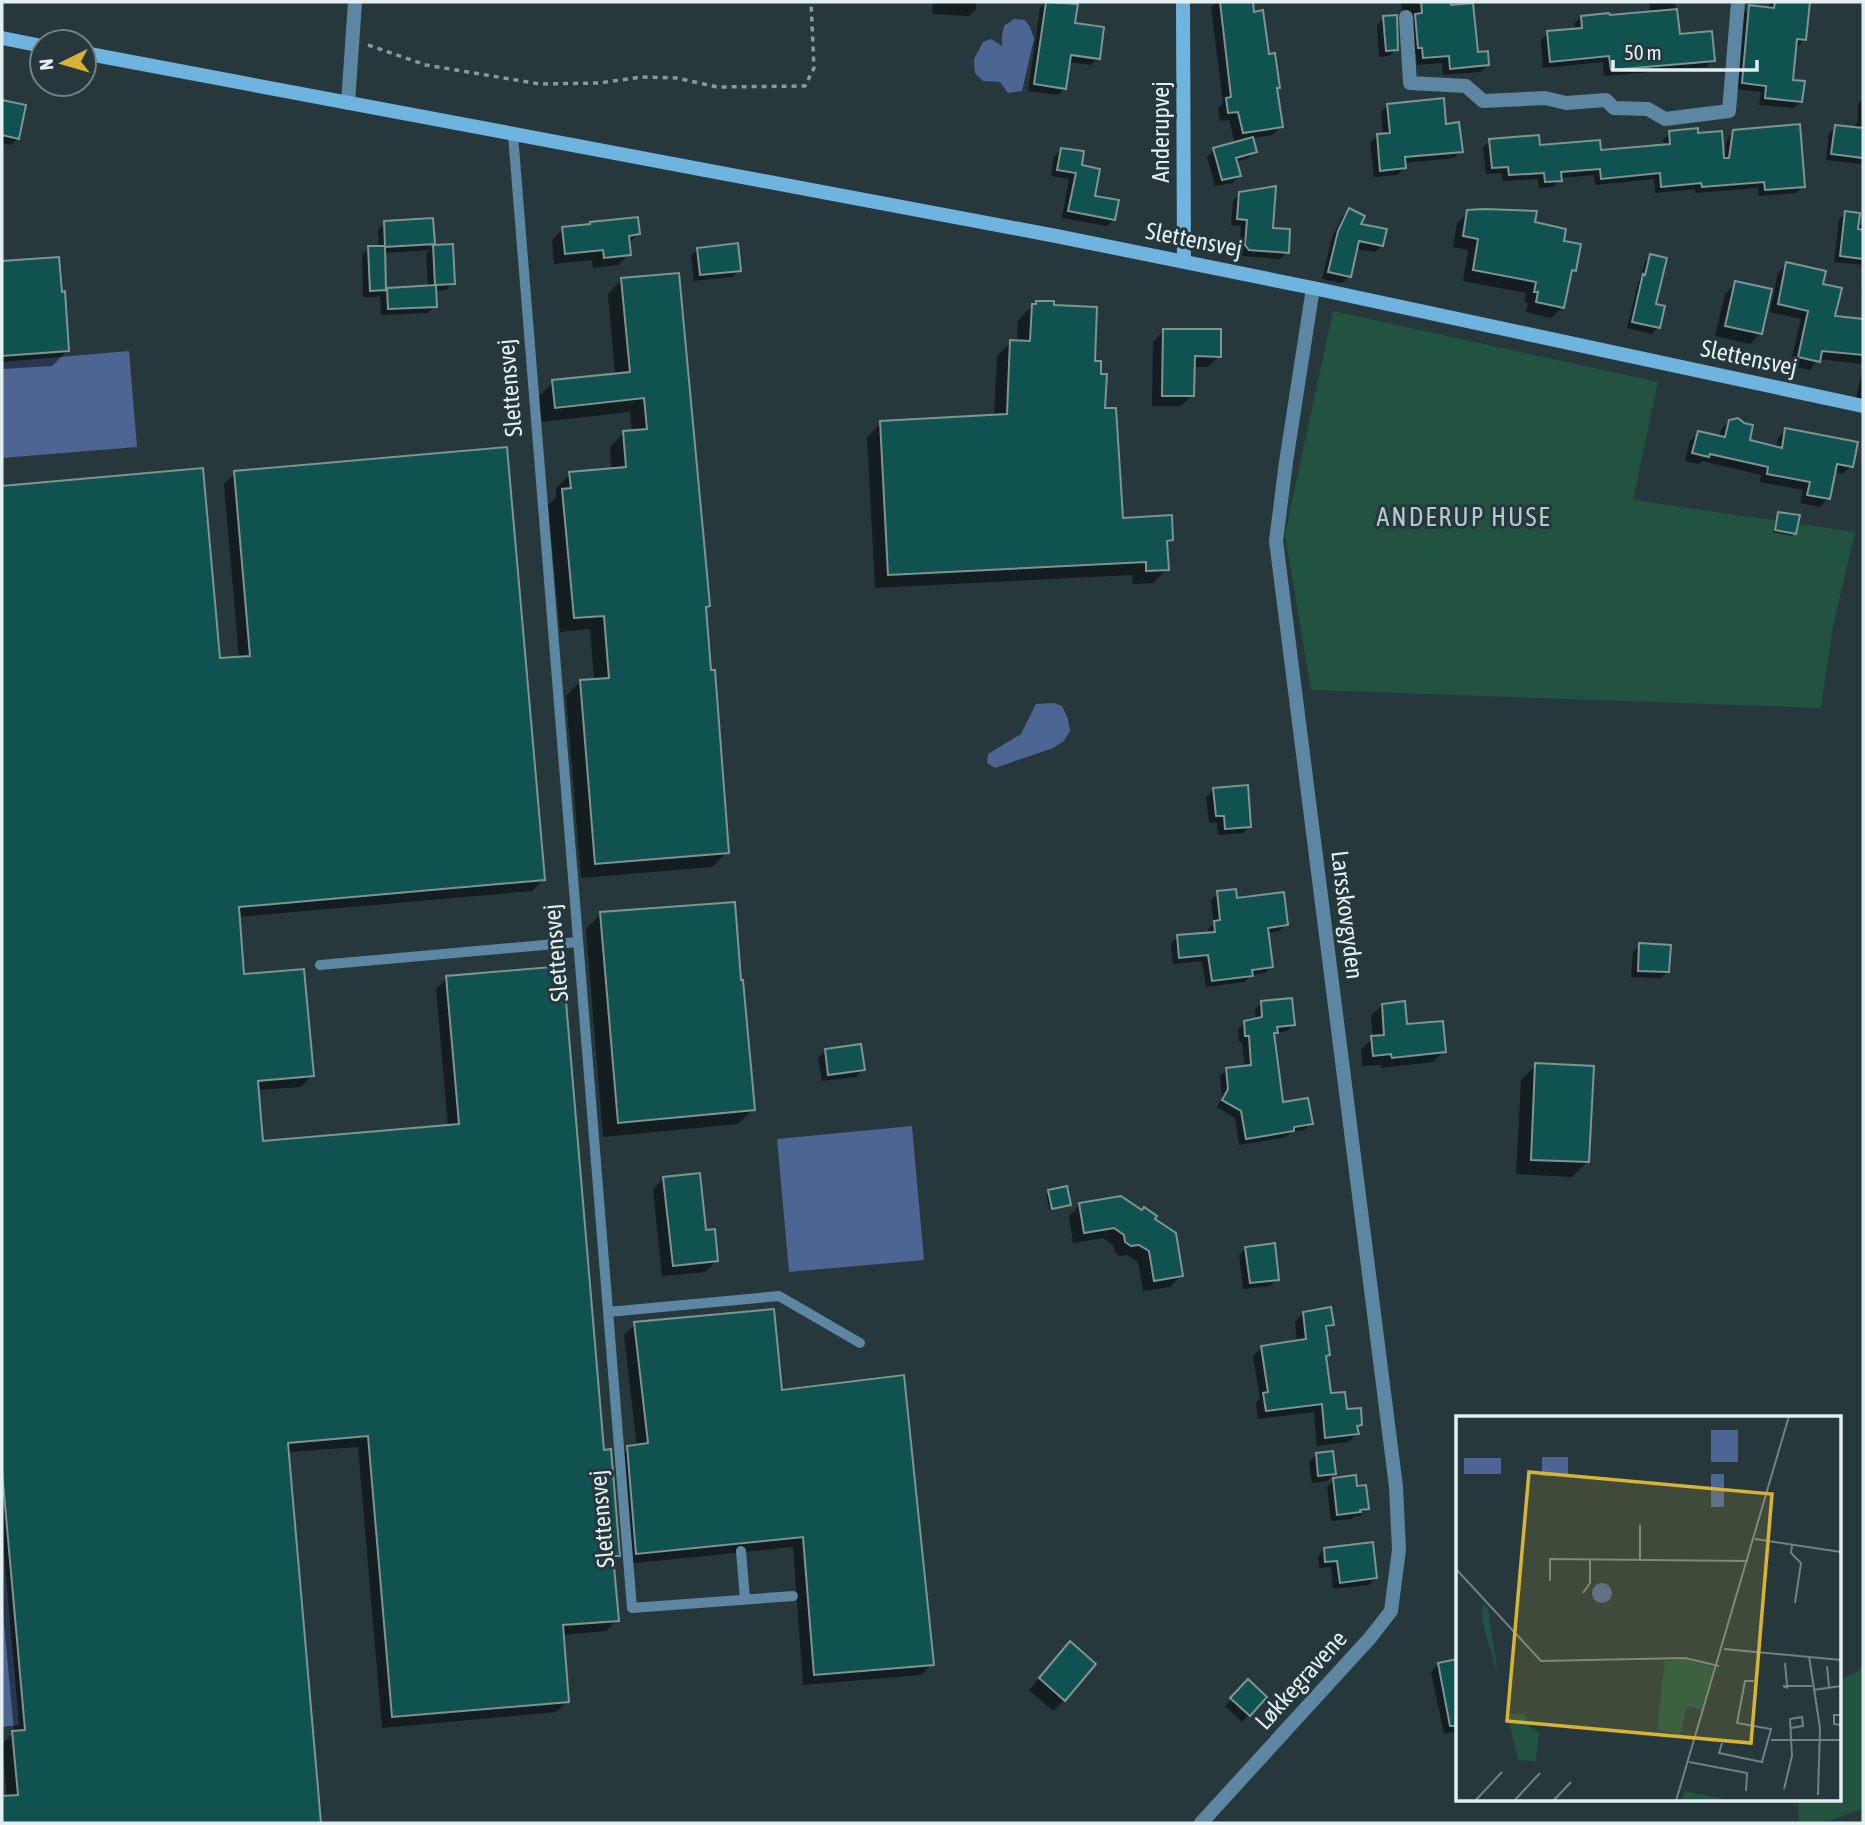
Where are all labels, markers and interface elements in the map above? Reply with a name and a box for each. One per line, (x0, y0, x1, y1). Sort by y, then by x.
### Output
north arrow (28, 28, 98, 98)
scale bar (1613, 28, 1756, 72)
text: 50 m (1624, 40, 1662, 64)
text: N (35, 58, 58, 71)
street label: Anderupvej (1147, 81, 1174, 183)
street label: Slettensvej (1144, 217, 1245, 262)
street label: Slettensvej (1698, 334, 1800, 381)
street label: Slettensvej (492, 338, 527, 438)
district label: ANDERUP HUSE (1377, 502, 1551, 532)
street label: Larsskovgyden (1326, 849, 1369, 981)
street label: Slettensvej (538, 903, 573, 1003)
inset map (1456, 1416, 1840, 1800)
street label: Slettensvej (584, 1469, 619, 1569)
street label: Løkkegravene (1249, 1625, 1352, 1735)

